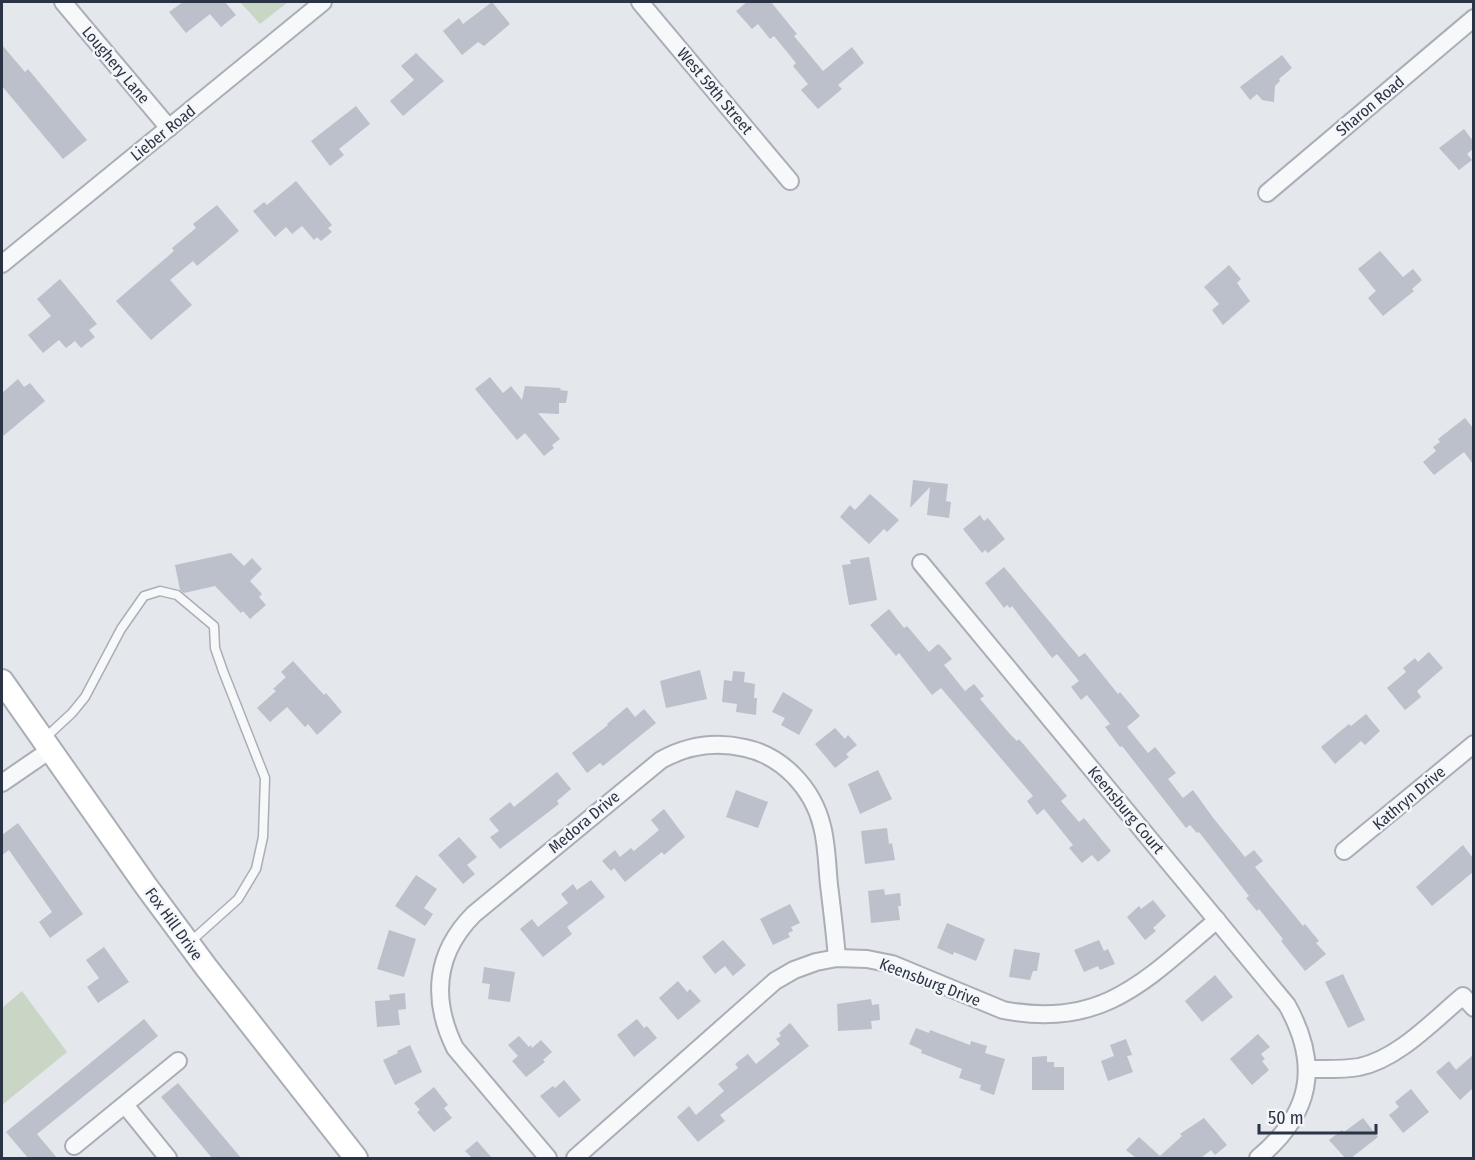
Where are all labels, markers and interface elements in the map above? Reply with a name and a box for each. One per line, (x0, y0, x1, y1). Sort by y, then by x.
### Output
street label: Loughery Lane (78, 23, 154, 108)
street label: West 59th Street (673, 44, 757, 139)
street label: Sharon Road (1332, 72, 1408, 140)
street label: Lieber Road (127, 101, 199, 165)
street label: Keensburg Court (1084, 762, 1169, 858)
street label: Kathryn Drive (1369, 762, 1449, 834)
street label: Medora Drive (545, 787, 623, 857)
street label: Fox Hill Drive (141, 884, 207, 964)
street label: Keensburg Drive (877, 954, 983, 1010)
scale bar (1259, 1097, 1376, 1135)
text: 50 m (1268, 1107, 1304, 1129)

